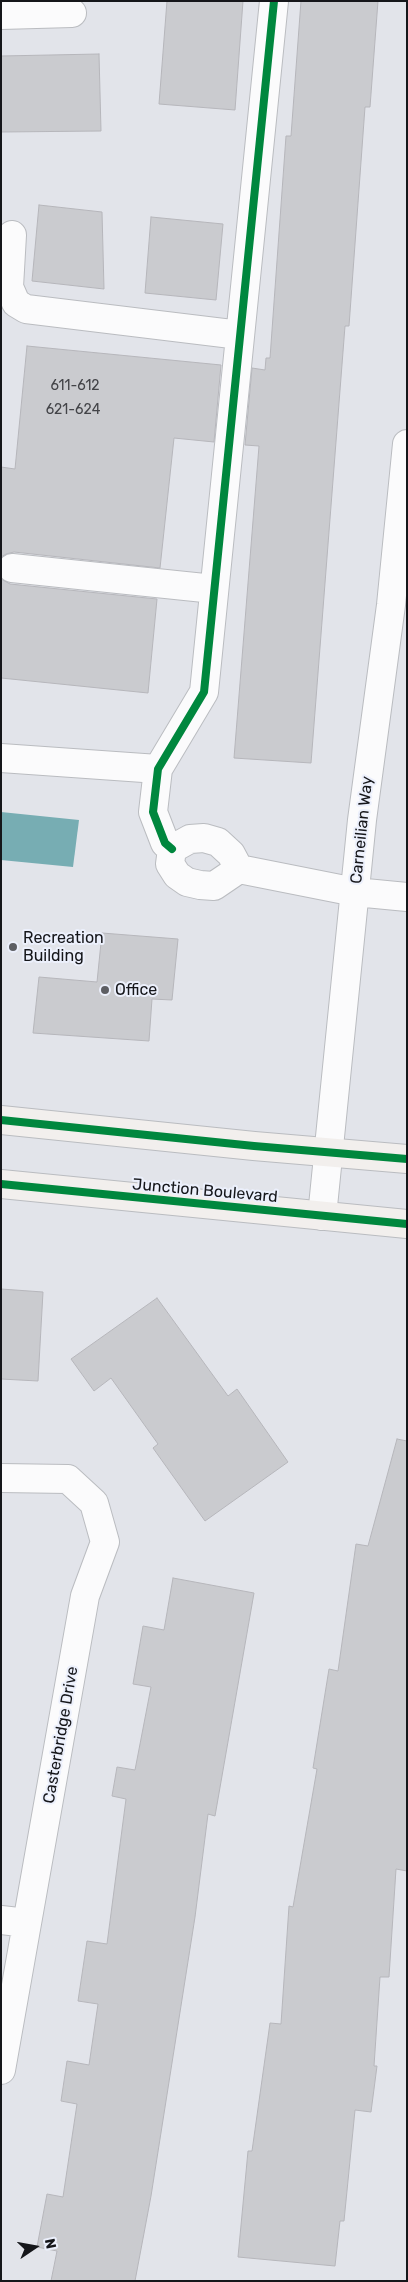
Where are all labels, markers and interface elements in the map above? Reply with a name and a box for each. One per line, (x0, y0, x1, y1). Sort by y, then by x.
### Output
house number: 611-612 (50, 378, 100, 394)
house number: 621-624 (46, 402, 100, 418)
street label: Carneilian Way (347, 775, 377, 885)
place label: Recreation Building (23, 928, 104, 966)
marker: Recreation Building (7, 941, 19, 953)
place label: Office (115, 980, 157, 1000)
marker: Office (99, 984, 111, 996)
street label: Junction Boulevard (131, 1175, 279, 1207)
street label: Casterbridge Drive (39, 1665, 83, 1805)
north arrow (10, 2222, 60, 2272)
text: N (41, 2237, 60, 2250)

